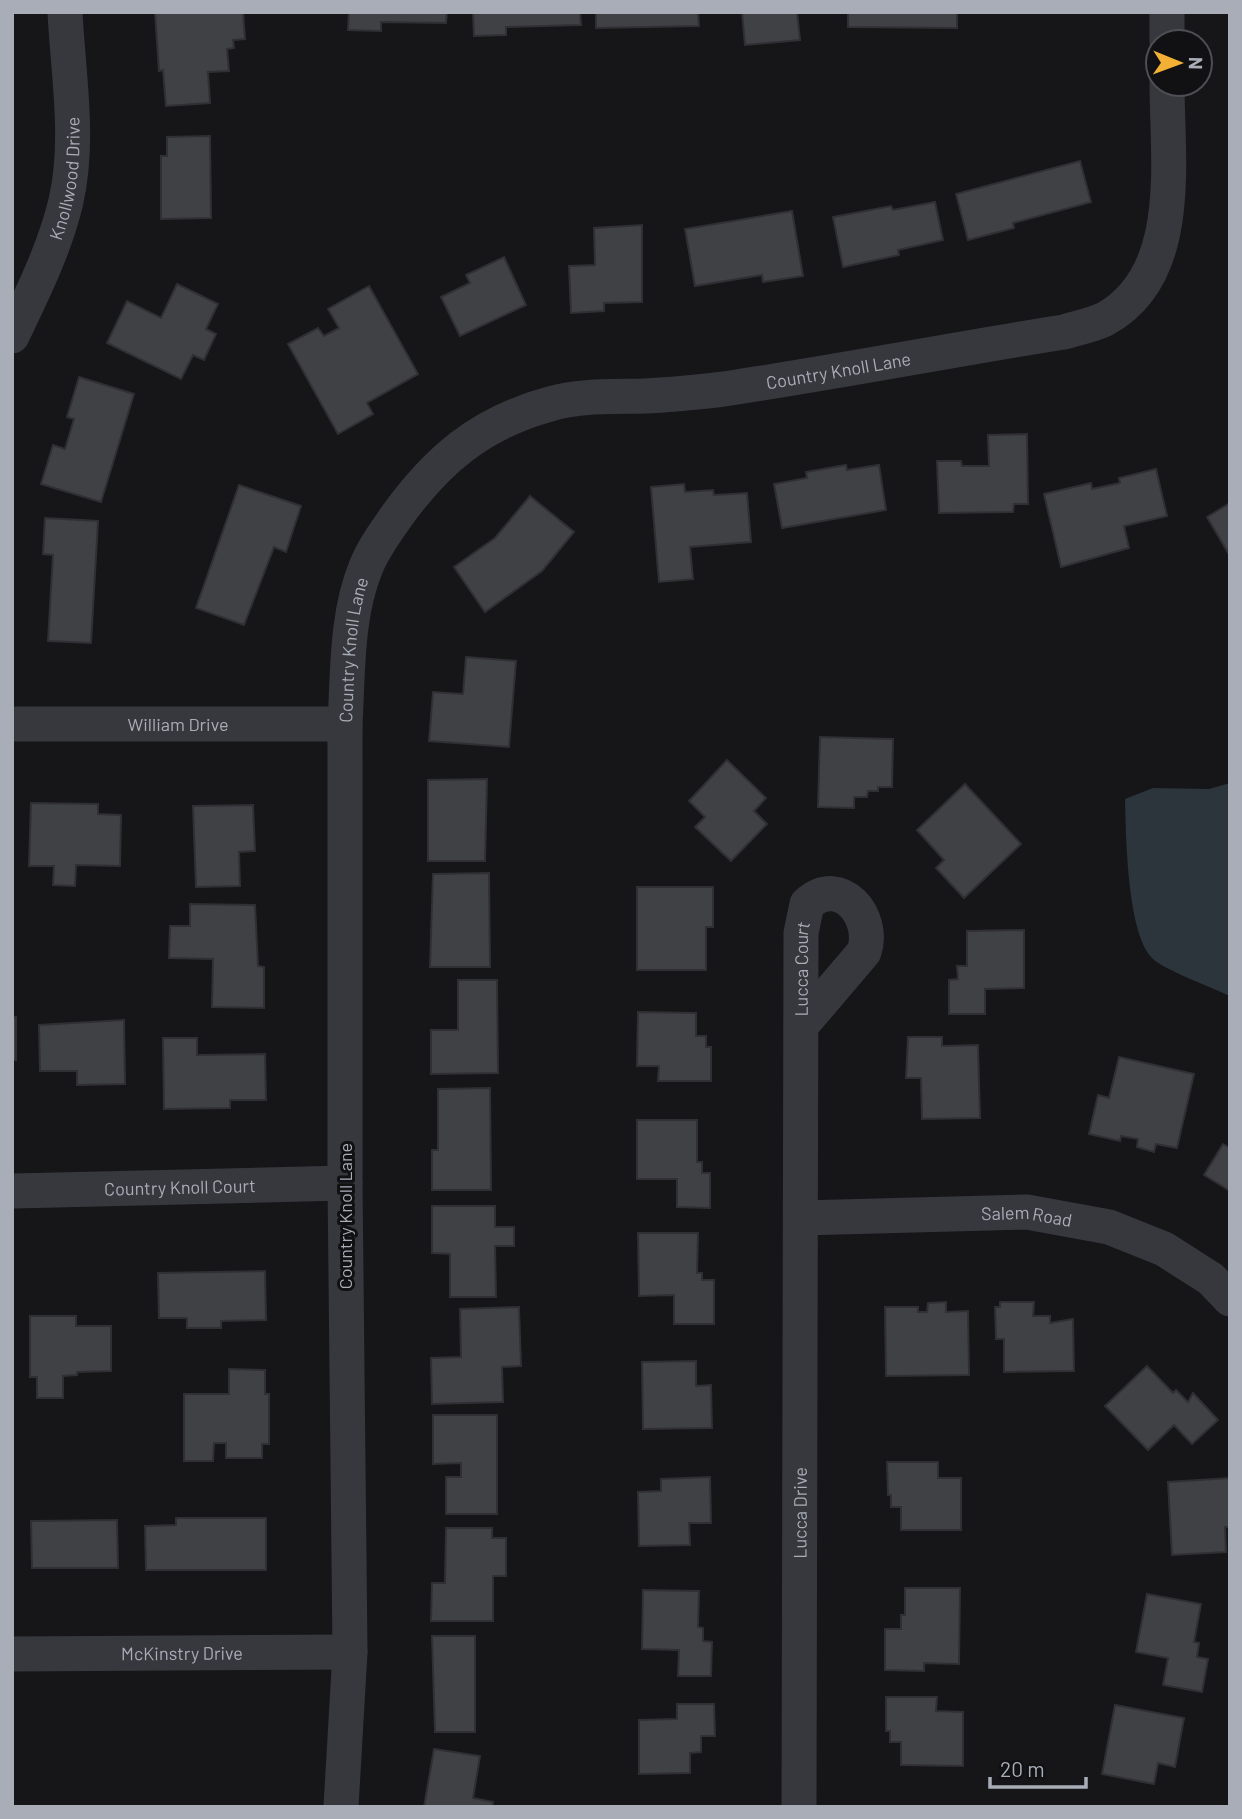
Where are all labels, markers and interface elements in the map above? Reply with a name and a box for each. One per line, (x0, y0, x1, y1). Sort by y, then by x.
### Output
north arrow (1144, 28, 1214, 98)
text: N (1185, 57, 1208, 70)
street label: Knollwood Drive (44, 117, 84, 243)
street label: Country Knoll Lane (764, 347, 912, 393)
street label: Country Knoll Lane (334, 574, 372, 723)
street label: William Drive (127, 713, 229, 735)
street label: Lucca Court (790, 919, 814, 1017)
street label: Country Knoll Lane (334, 1143, 356, 1289)
street label: Country Knoll Court (104, 1174, 256, 1200)
street label: Salem Road (981, 1201, 1074, 1231)
street label: Lucca Drive (789, 1467, 811, 1559)
street label: McKinstry Drive (121, 1642, 243, 1664)
scale bar (990, 1745, 1086, 1789)
text: 20 m (1000, 1756, 1045, 1781)

